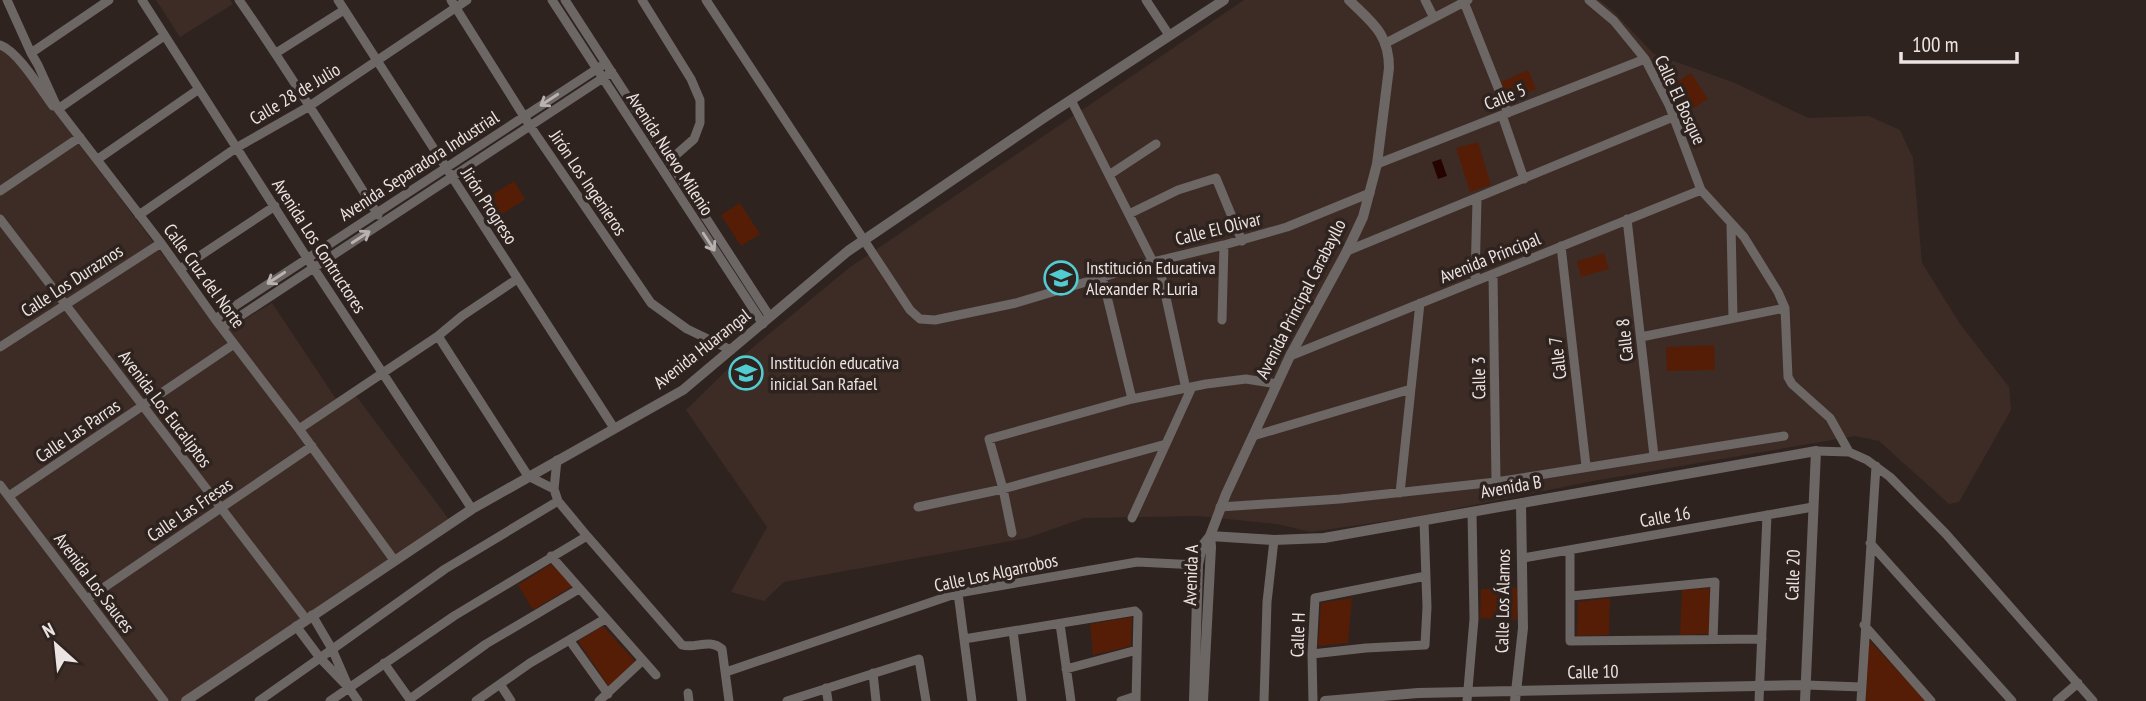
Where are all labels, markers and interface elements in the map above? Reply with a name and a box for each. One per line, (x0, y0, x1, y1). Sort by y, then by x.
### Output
scale bar (1901, 21, 2016, 65)
text: 100 m (1912, 31, 1958, 58)
street label: Calle El Bosque (1650, 51, 1711, 148)
street label: Calle 28 de Julio (245, 57, 345, 130)
street label: Calle 5 (1481, 78, 1529, 115)
street label: Avenida Nuevo Milenio (622, 88, 719, 220)
one-way arrow (539, 93, 559, 107)
street label: Avenida Separadora Industrial (335, 105, 504, 226)
street label: Jirón Los Ingenieros (544, 125, 632, 240)
street label: Jirón Progreso (456, 162, 523, 249)
street label: Avenida Los Contructores (267, 174, 372, 317)
street label: Calle El Olivar (1173, 207, 1263, 250)
street label: Avenida Principal Carabayllo (1250, 215, 1351, 382)
street label: Calle Cruz del Norte (159, 219, 250, 333)
street label: Avenida Principal (1436, 227, 1544, 288)
one-way arrow (351, 230, 370, 244)
one-way arrow (702, 232, 716, 251)
street label: Calle Los Duraznos (16, 239, 127, 322)
place label: Institución Educativa Alexander R. Luria (1086, 256, 1216, 300)
school or university icon: Institución Educativa Alexander R. Luria (1042, 259, 1080, 297)
one-way arrow (267, 271, 286, 286)
street label: Avenida Huarangal (649, 303, 755, 394)
street label: Calle 8 (1611, 317, 1638, 363)
street label: Calle 7 (1543, 335, 1572, 381)
street label: Avenida Los Eucaliptos (114, 345, 217, 472)
place label: Institución educativa inicial San Rafael (770, 351, 899, 395)
school or university icon: Institución educativa inicial San Rafael (727, 354, 765, 392)
street label: Calle 3 (1467, 356, 1490, 400)
street label: Calle Las Parras (31, 394, 124, 467)
street label: Avenida B (1479, 470, 1543, 503)
street label: Calle Las Fresas (143, 473, 237, 547)
street label: Calle 16 (1638, 501, 1692, 532)
street label: Avenida Los Sauces (49, 528, 140, 637)
street label: Avenida A (1178, 544, 1203, 606)
street label: Calle Los Algarrobos (932, 548, 1060, 597)
street label: Calle Los Álamos (1490, 549, 1515, 653)
street label: Calle 20 (1780, 549, 1805, 601)
north arrow (21, 610, 91, 680)
street label: Calle H (1285, 612, 1310, 658)
text: N (38, 617, 58, 643)
street label: Calle 10 (1567, 660, 1619, 683)

